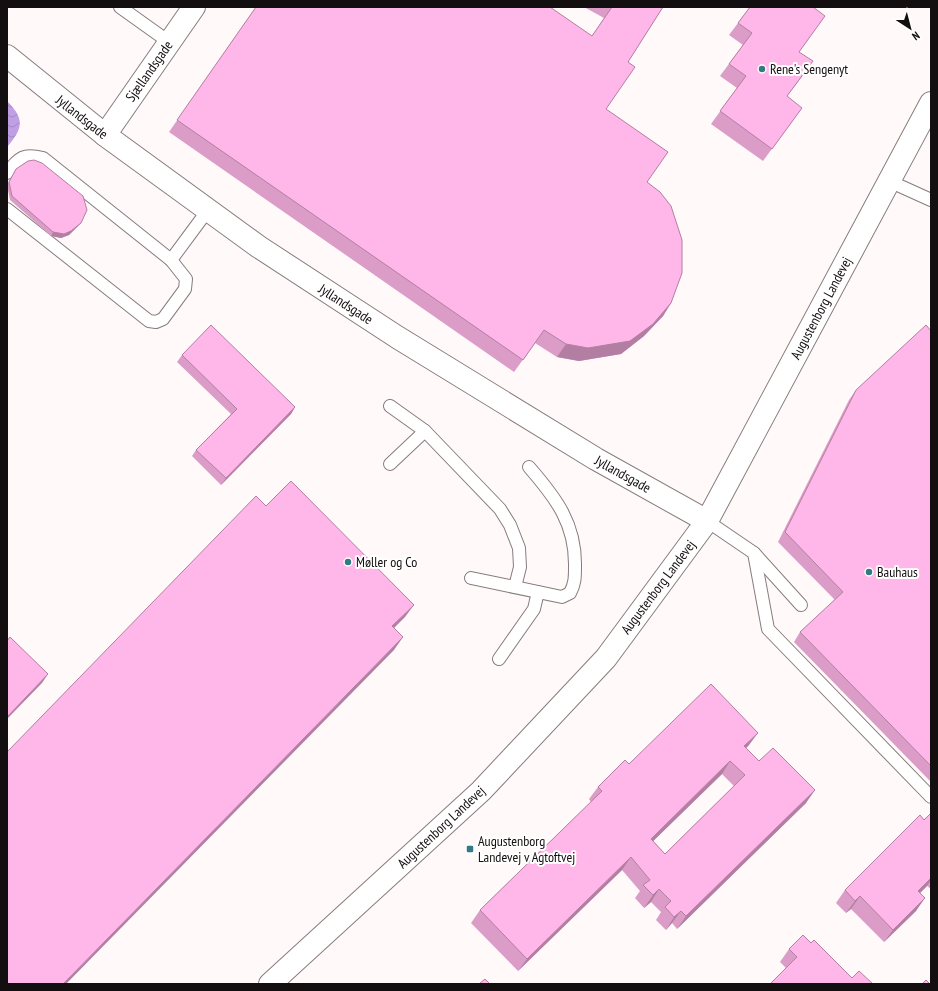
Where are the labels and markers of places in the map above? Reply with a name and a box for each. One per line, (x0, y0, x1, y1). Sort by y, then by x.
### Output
place label: Rene's Sengenyt (770, 60, 848, 78)
marker: Rene's Sengenyt (757, 64, 767, 74)
place label: Møller og Co (356, 553, 417, 571)
marker: Møller og Co (343, 557, 353, 567)
place label: Bauhaus (877, 563, 918, 581)
marker: Bauhaus (864, 567, 874, 577)
place label: Augustenborg Landevej v Agtoftvej (478, 832, 575, 866)
marker: Augustenborg Landevej v Agtoftvej (465, 844, 475, 854)

